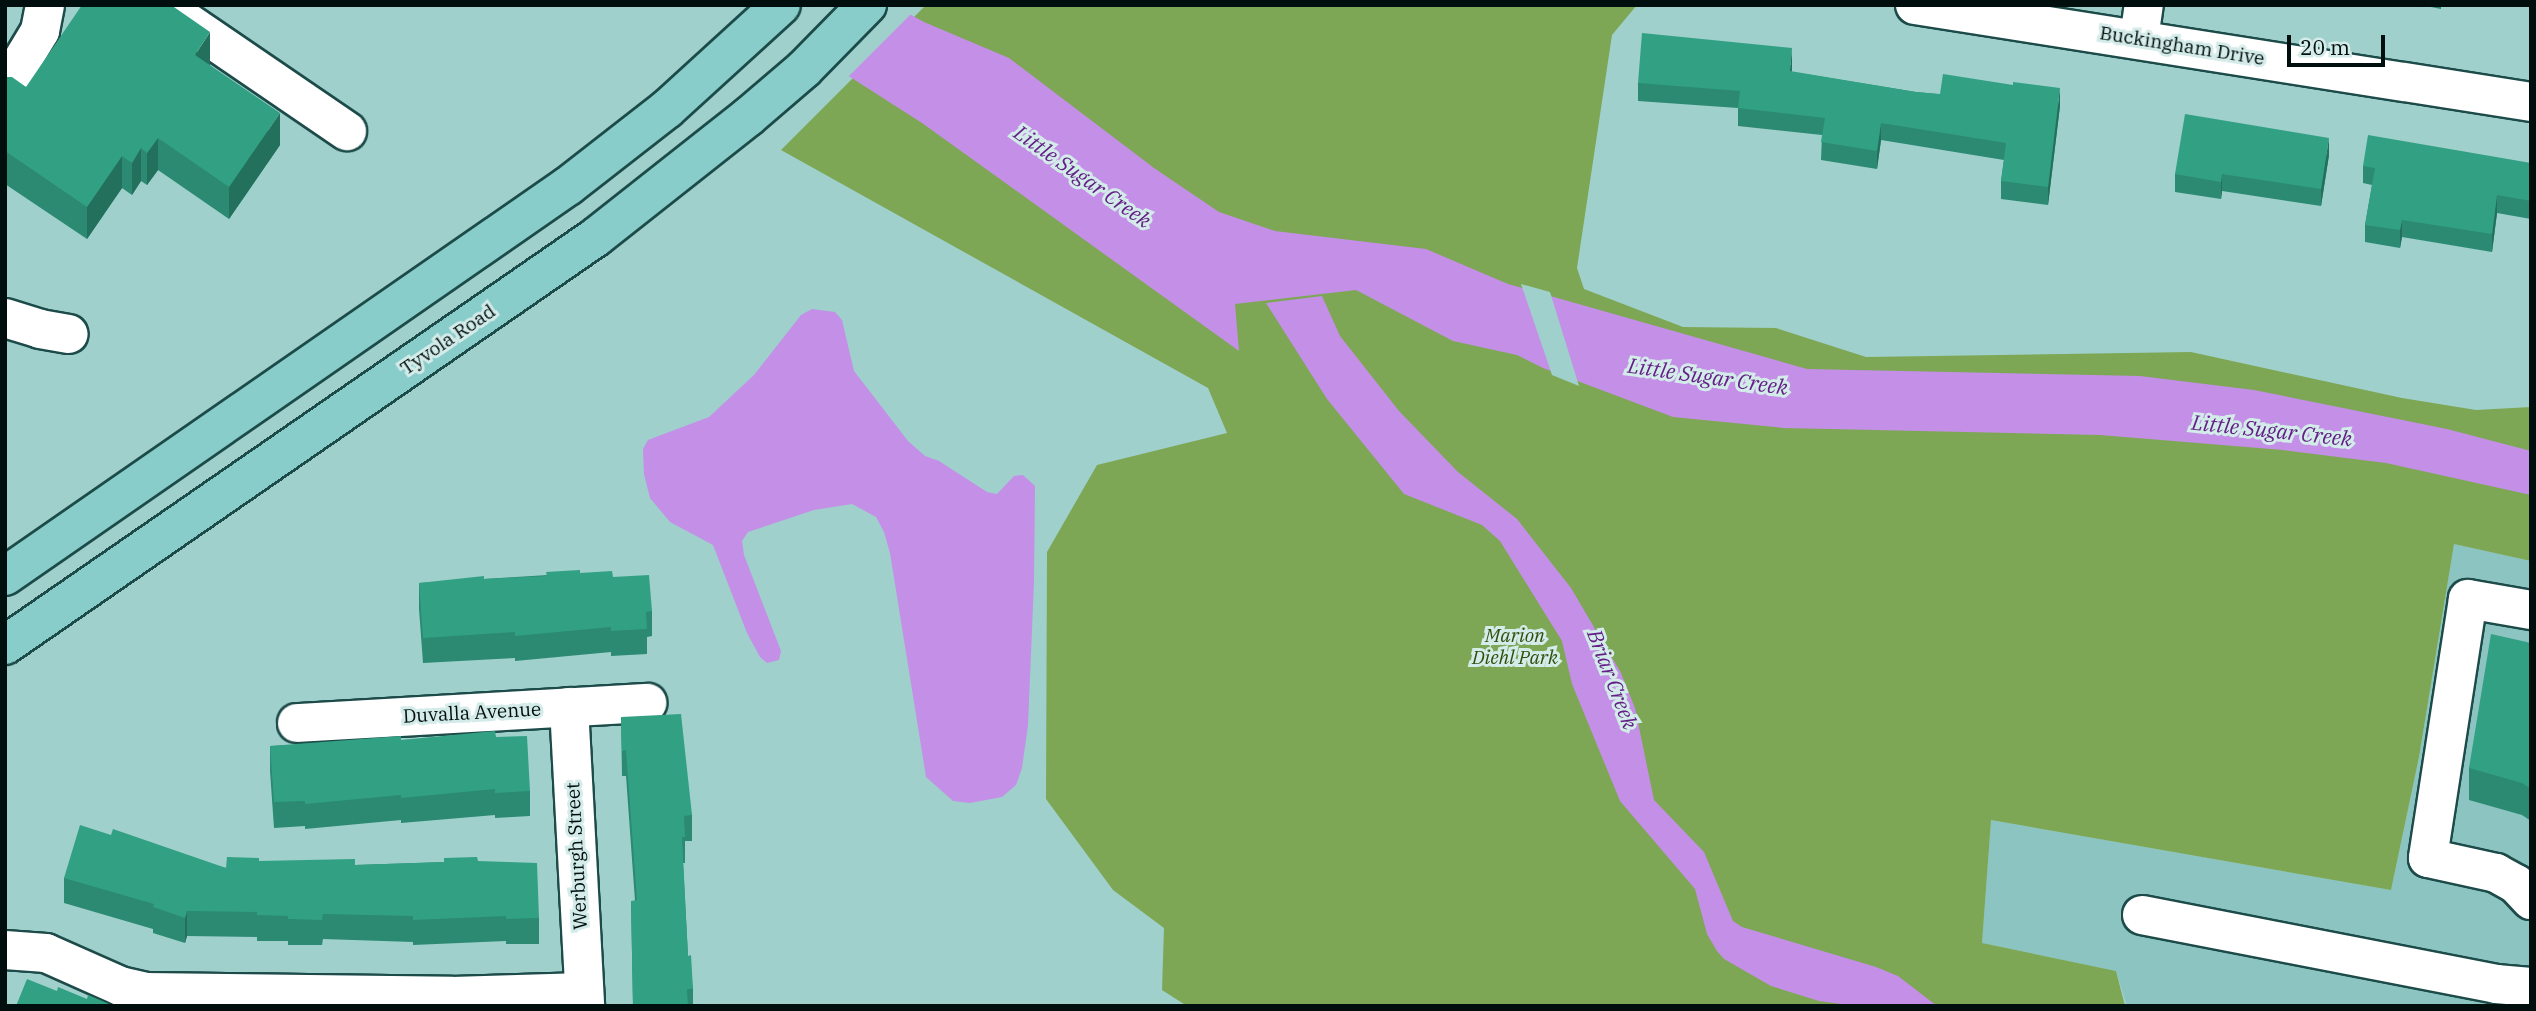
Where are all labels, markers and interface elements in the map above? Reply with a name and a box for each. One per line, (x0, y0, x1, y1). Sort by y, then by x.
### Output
scale bar (2291, 21, 2389, 65)
street label: Buckingham Drive (2098, 22, 2266, 70)
text: 20 m (2300, 33, 2350, 61)
water label: Little Sugar Creek (1010, 119, 1156, 233)
street label: Tyvola Road (396, 300, 500, 380)
water label: Little Sugar Creek (1626, 352, 1790, 400)
water label: Little Sugar Creek (2190, 409, 2354, 451)
park label: Marion Diehl Park (1472, 625, 1558, 669)
water label: Briar Creek (1582, 626, 1644, 732)
street label: Duvalla Avenue (402, 698, 542, 728)
street label: Werburgh Street (562, 782, 592, 930)

